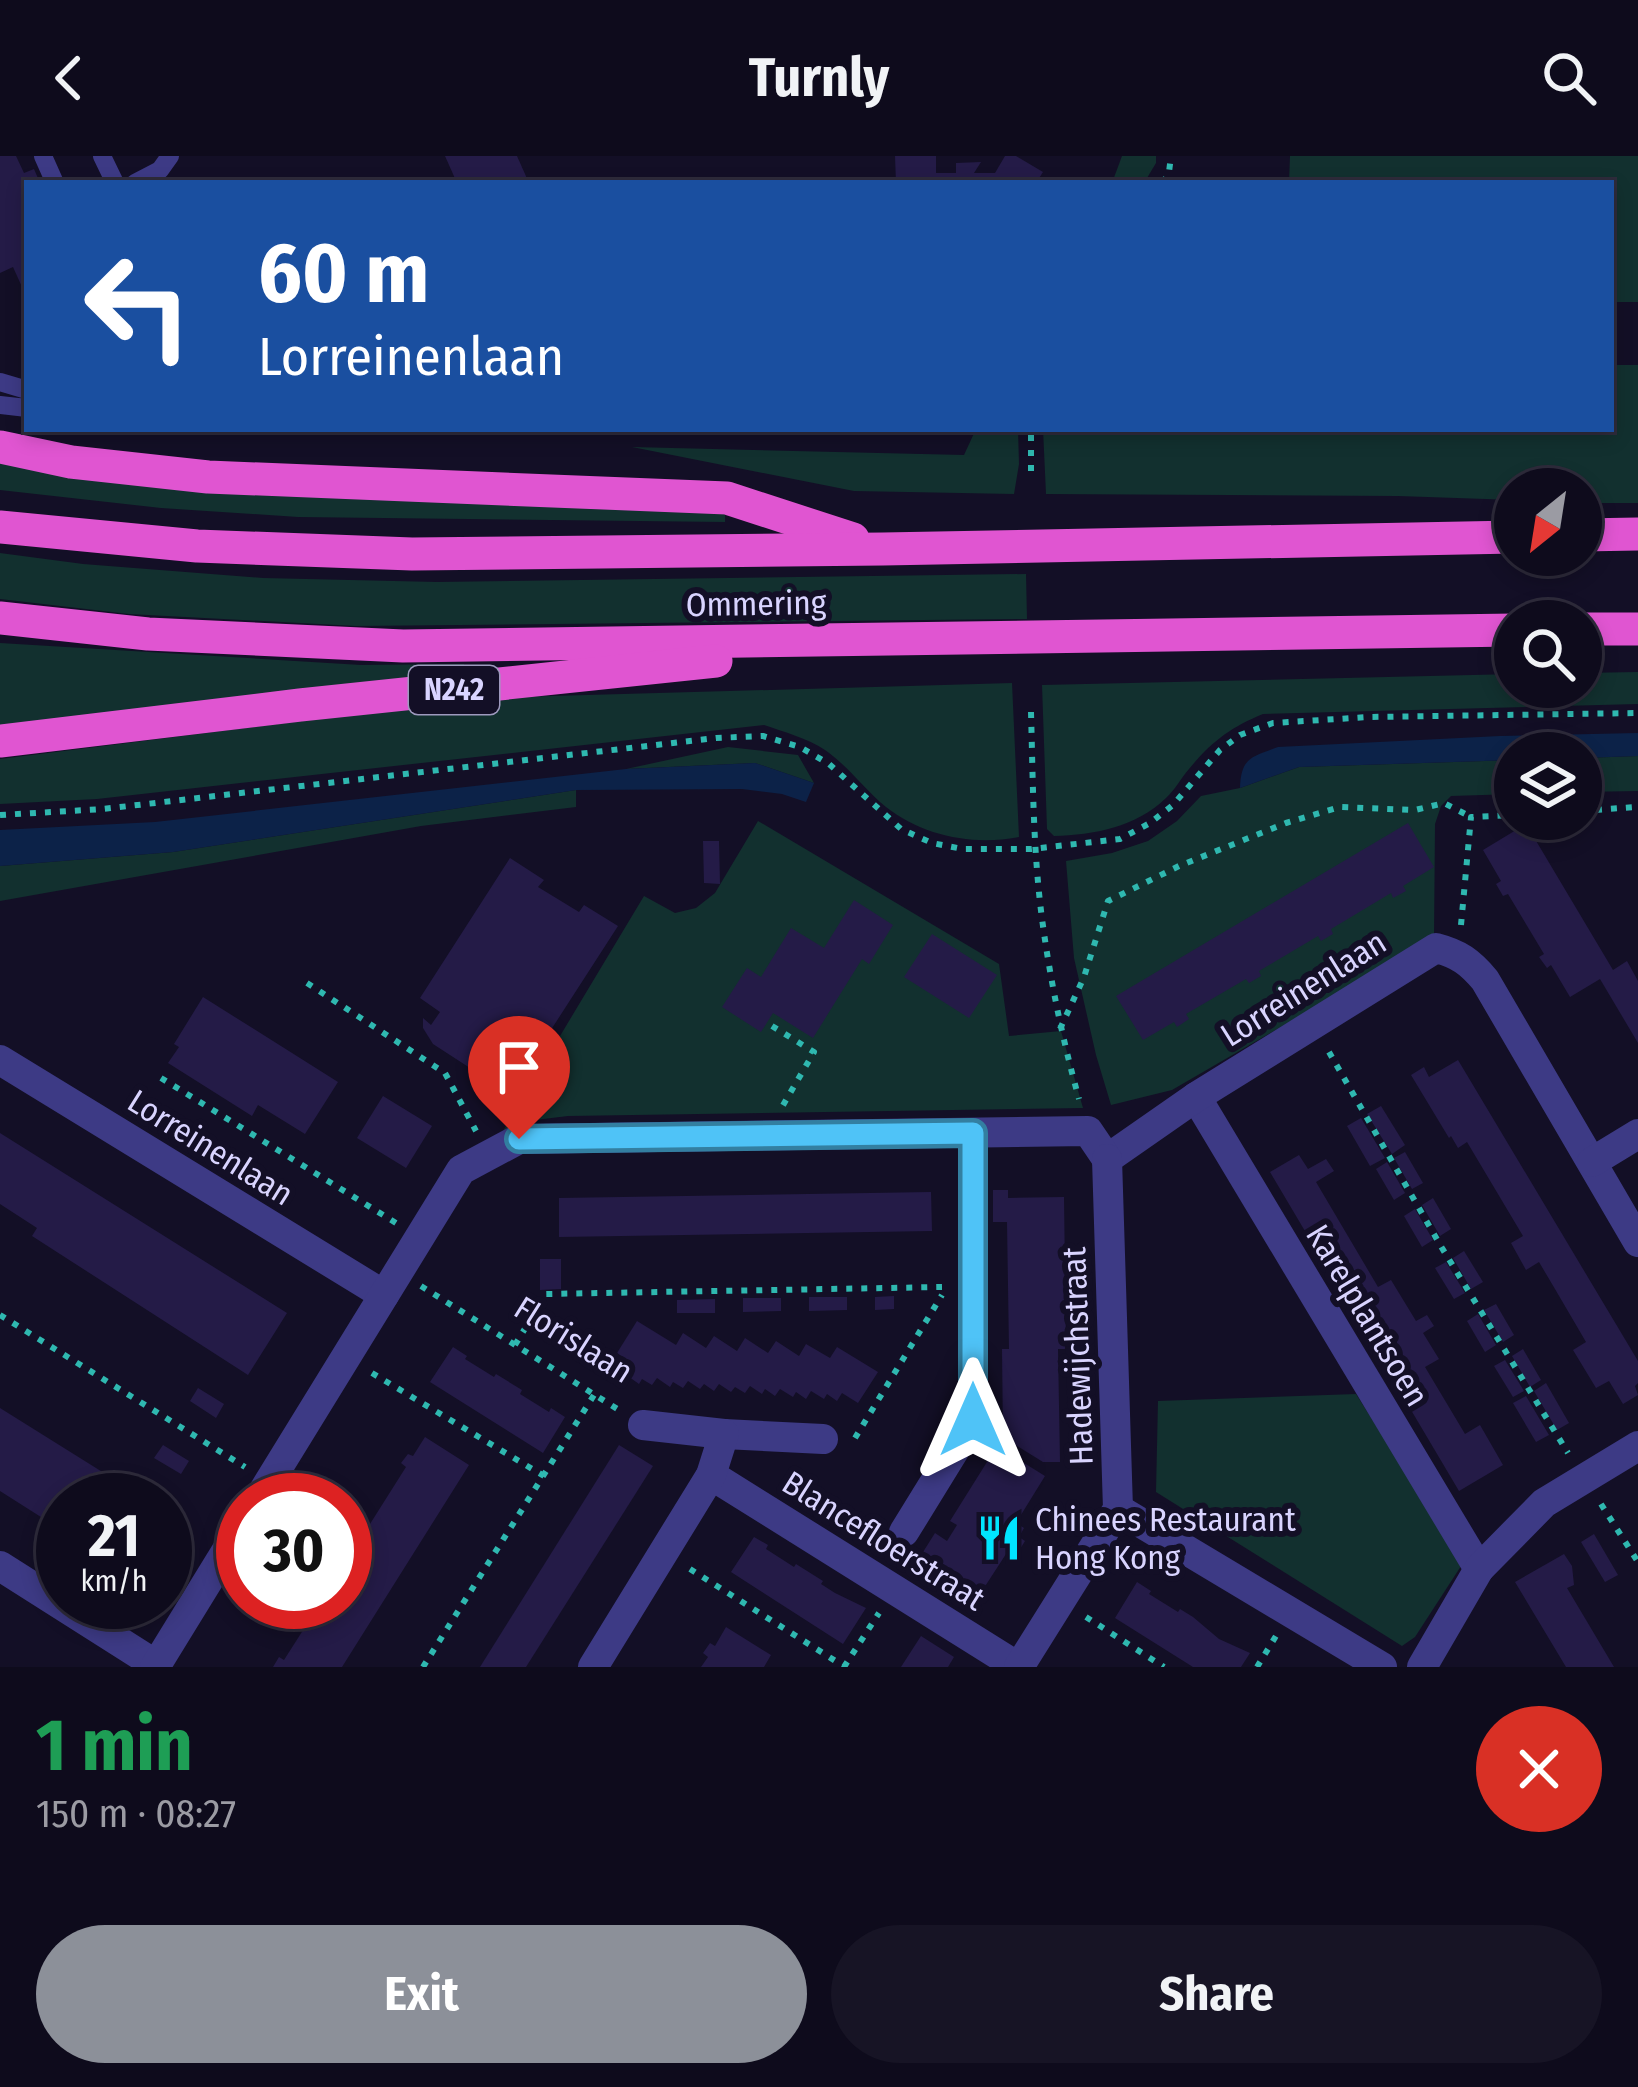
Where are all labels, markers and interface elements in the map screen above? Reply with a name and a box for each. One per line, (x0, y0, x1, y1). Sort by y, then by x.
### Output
icon: back (36, 45, 102, 111)
icon: search (1536, 45, 1602, 111)
text: Turnly (749, 46, 889, 110)
text: 60 m (258, 223, 429, 324)
icon: left (60, 228, 216, 384)
text: Lorreinenlaan (258, 325, 564, 389)
north arrow (1494, 468, 1602, 576)
map controls (1494, 468, 1602, 840)
street label: Ommering (685, 583, 827, 625)
button: search (1494, 600, 1602, 708)
road number: N242 (409, 666, 499, 714)
button: layers (1494, 732, 1602, 840)
street label: Lorreinenlaan (1214, 922, 1394, 1055)
pin (468, 1016, 570, 1139)
icon: arrive (486, 1034, 552, 1100)
street label: Lorreinenlaan (120, 1081, 300, 1214)
street label: Karelplantsoen (1297, 1218, 1437, 1414)
street label: Hadewijchstraat (1054, 1246, 1102, 1466)
street label: Florislaan (507, 1288, 640, 1392)
position arrow (910, 1357, 1036, 1483)
street label: Blancefloerstraat (775, 1463, 992, 1619)
speed limit sign: 30 (216, 1473, 372, 1629)
text: 21 (88, 1500, 140, 1572)
place label: Chinees Restaurant Hong Kong (1035, 1500, 1296, 1578)
restaurant icon: Chinees Restaurant Hong Kong (974, 1513, 1024, 1563)
text: km/h (81, 1563, 147, 1599)
text: 1 min (36, 1703, 193, 1789)
button: close (1476, 1706, 1602, 1832)
text: 150 m · 08:27 (36, 1791, 236, 1837)
button: Exit (36, 1925, 807, 2063)
button: Share (831, 1925, 1602, 2063)

